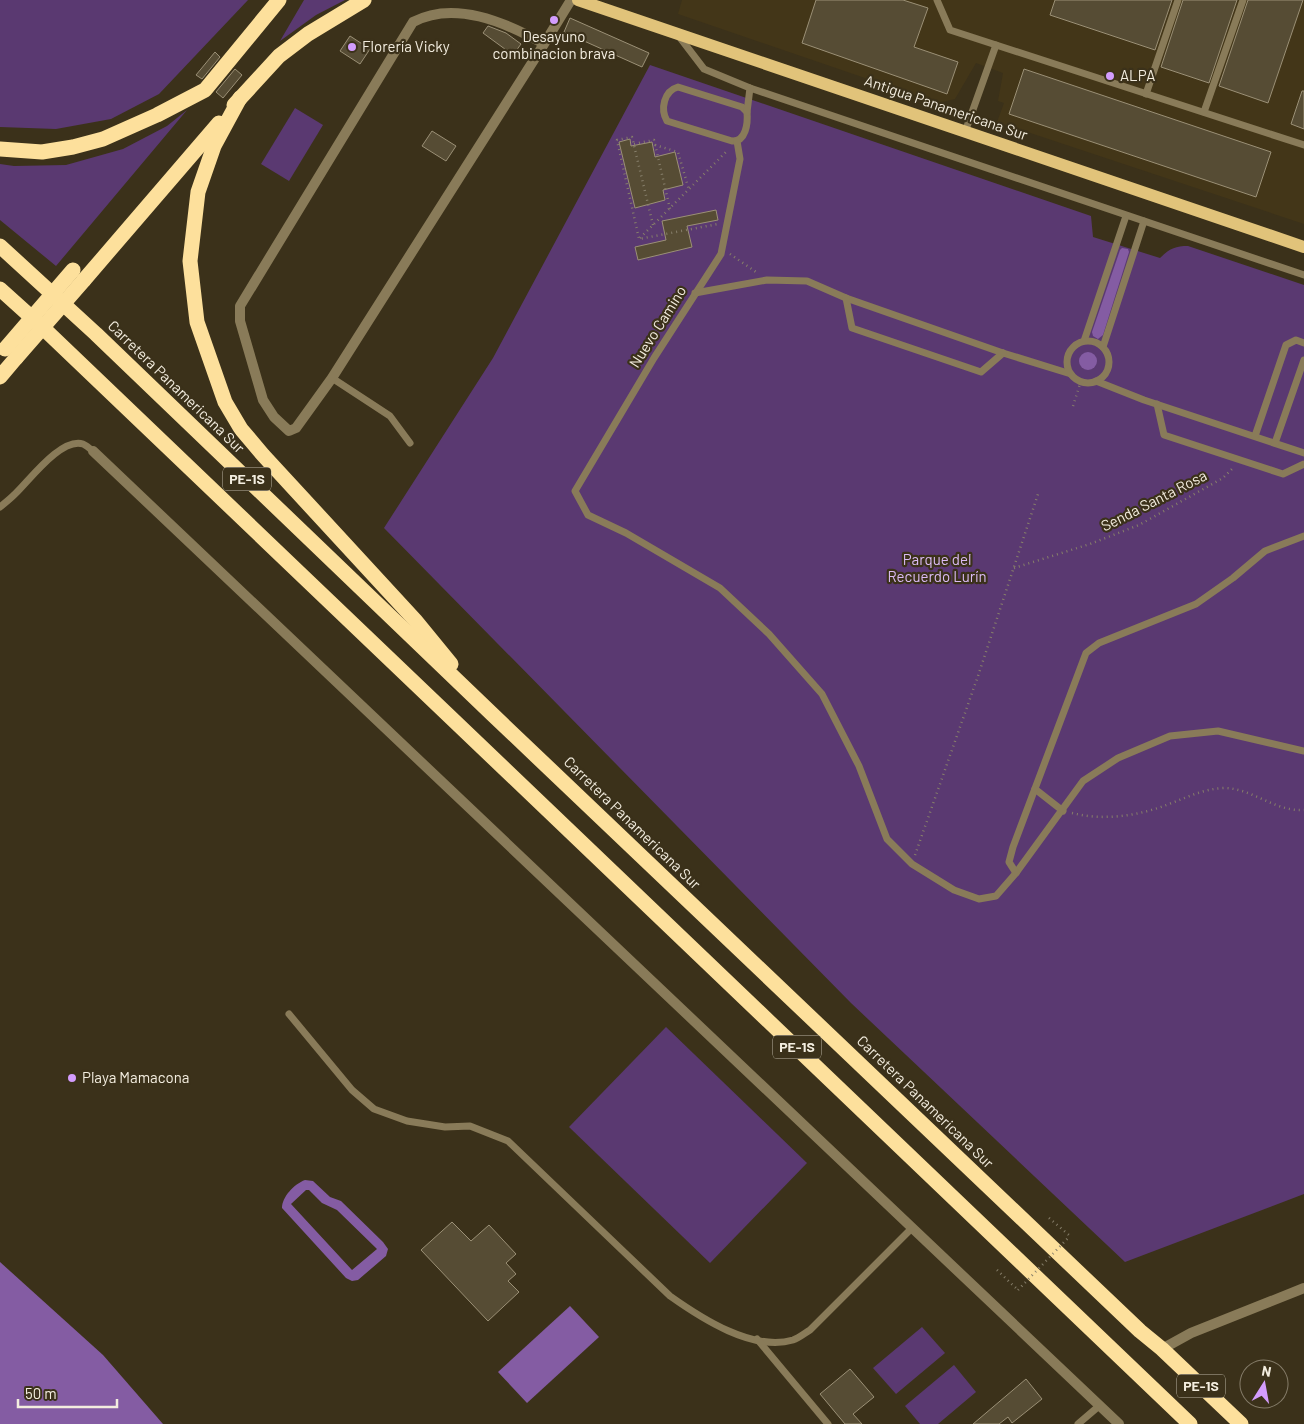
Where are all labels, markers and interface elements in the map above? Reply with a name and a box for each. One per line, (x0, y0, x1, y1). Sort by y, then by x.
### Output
marker: Desayuno combinacion brava (548, 14, 560, 26)
place label: Desayuno combinacion brava (493, 27, 615, 62)
place label: Florería Vicky (362, 37, 450, 55)
marker: Florería Vicky (346, 41, 358, 53)
place label: ALPA (1120, 66, 1155, 84)
marker: ALPA (1104, 70, 1116, 82)
street label: Antigua Panamericana Sur (862, 71, 1031, 144)
street label: Nuevo Camino (625, 282, 689, 371)
street label: Carretera Panamericana Sur (105, 316, 249, 457)
street label: Senda Santa Rosa (1098, 466, 1209, 535)
road number: PE-1S (223, 468, 271, 490)
park label: Parque del Recuerdo Lurín (887, 550, 987, 585)
street label: Carretera Panamericana Sur (561, 752, 705, 893)
street label: Carretera Panamericana Sur (854, 1031, 998, 1172)
road number: PE-1S (773, 1036, 821, 1058)
place label: Playa Mamacona (82, 1068, 189, 1086)
marker: Playa Mamacona (66, 1072, 78, 1084)
north arrow (1239, 1359, 1289, 1409)
text: N (1260, 1362, 1273, 1380)
road number: PE-1S (1177, 1374, 1225, 1398)
scale bar (18, 1376, 116, 1408)
text: 50 m (25, 1384, 57, 1402)

